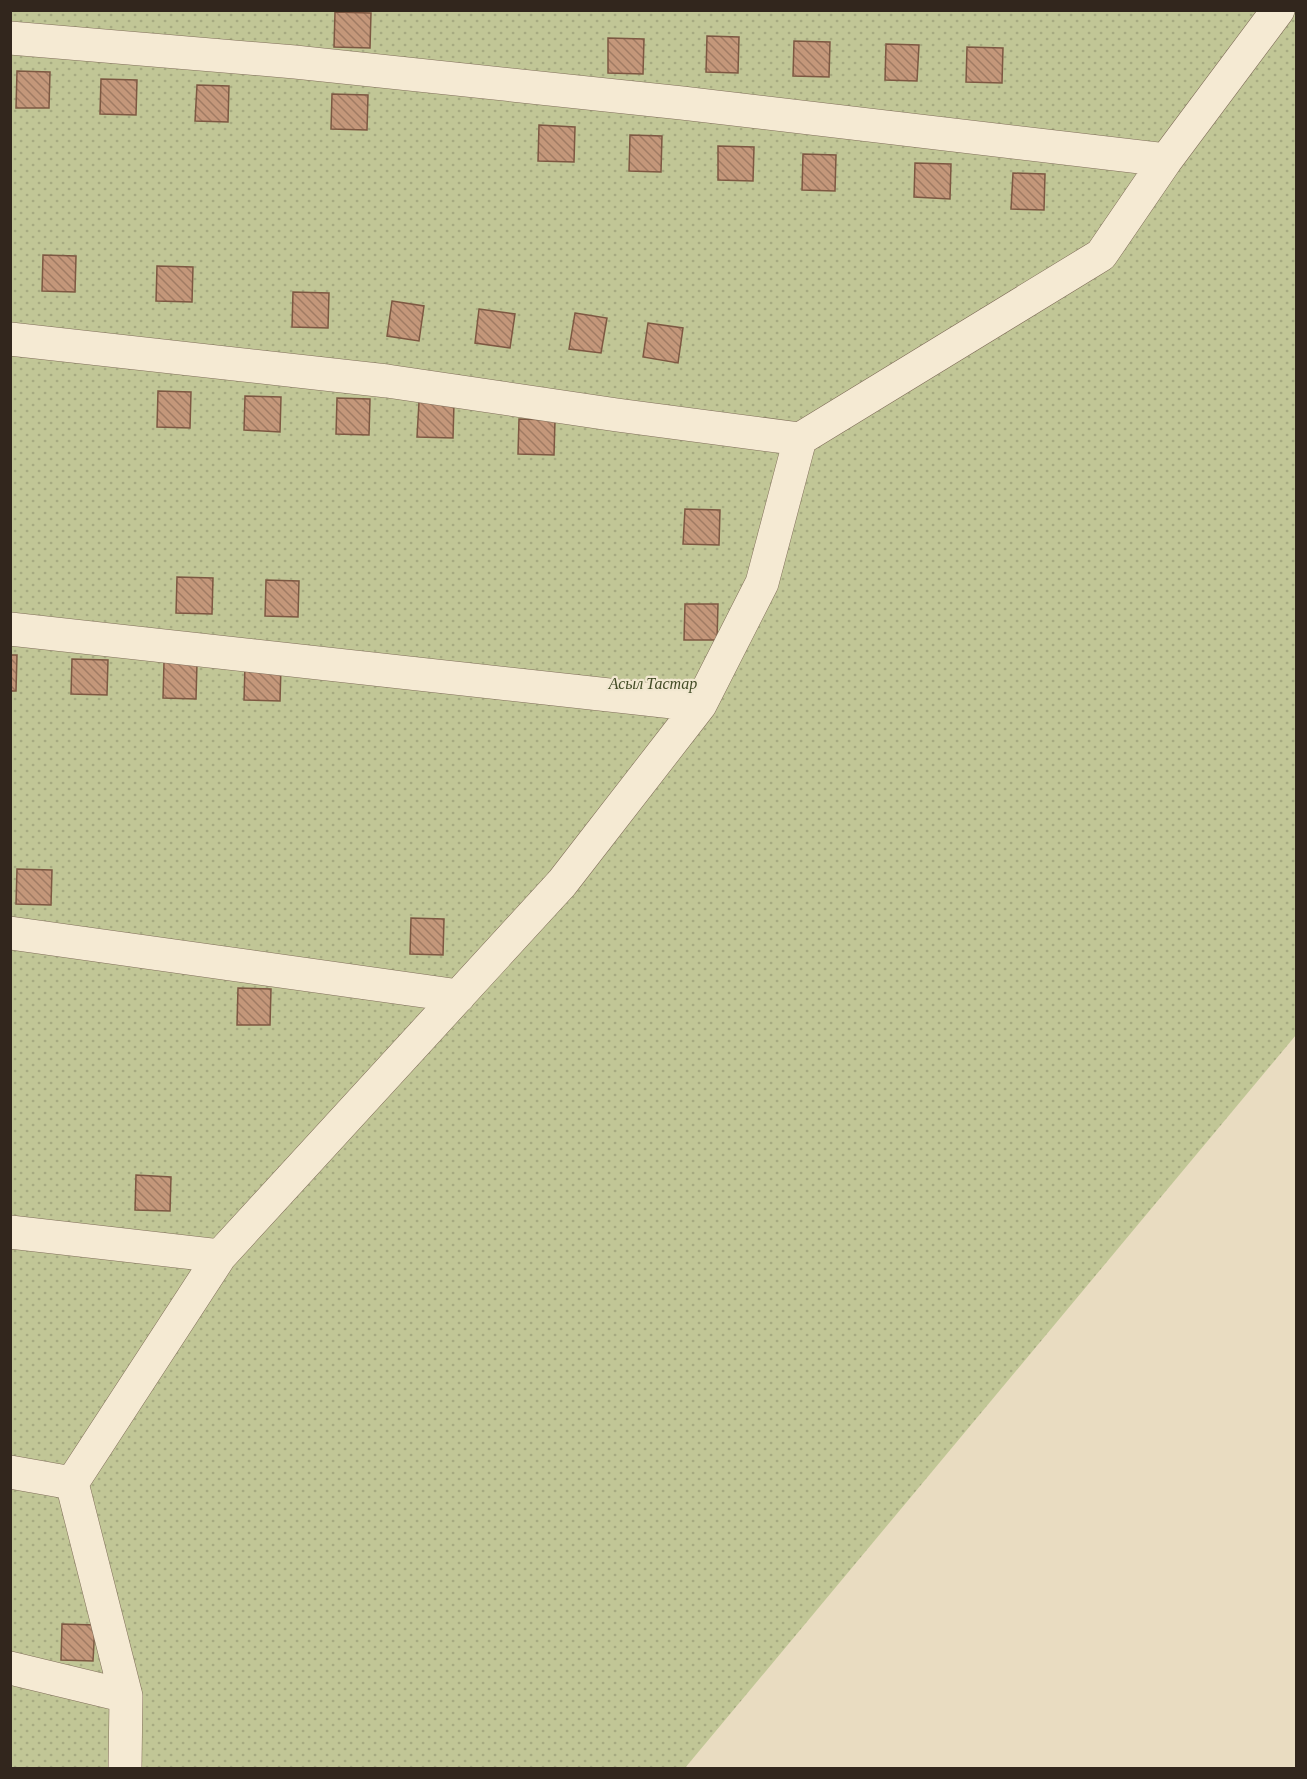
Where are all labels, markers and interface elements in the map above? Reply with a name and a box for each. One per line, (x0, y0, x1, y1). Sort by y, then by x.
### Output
park label: Асыл Тастар (608, 675, 697, 693)

